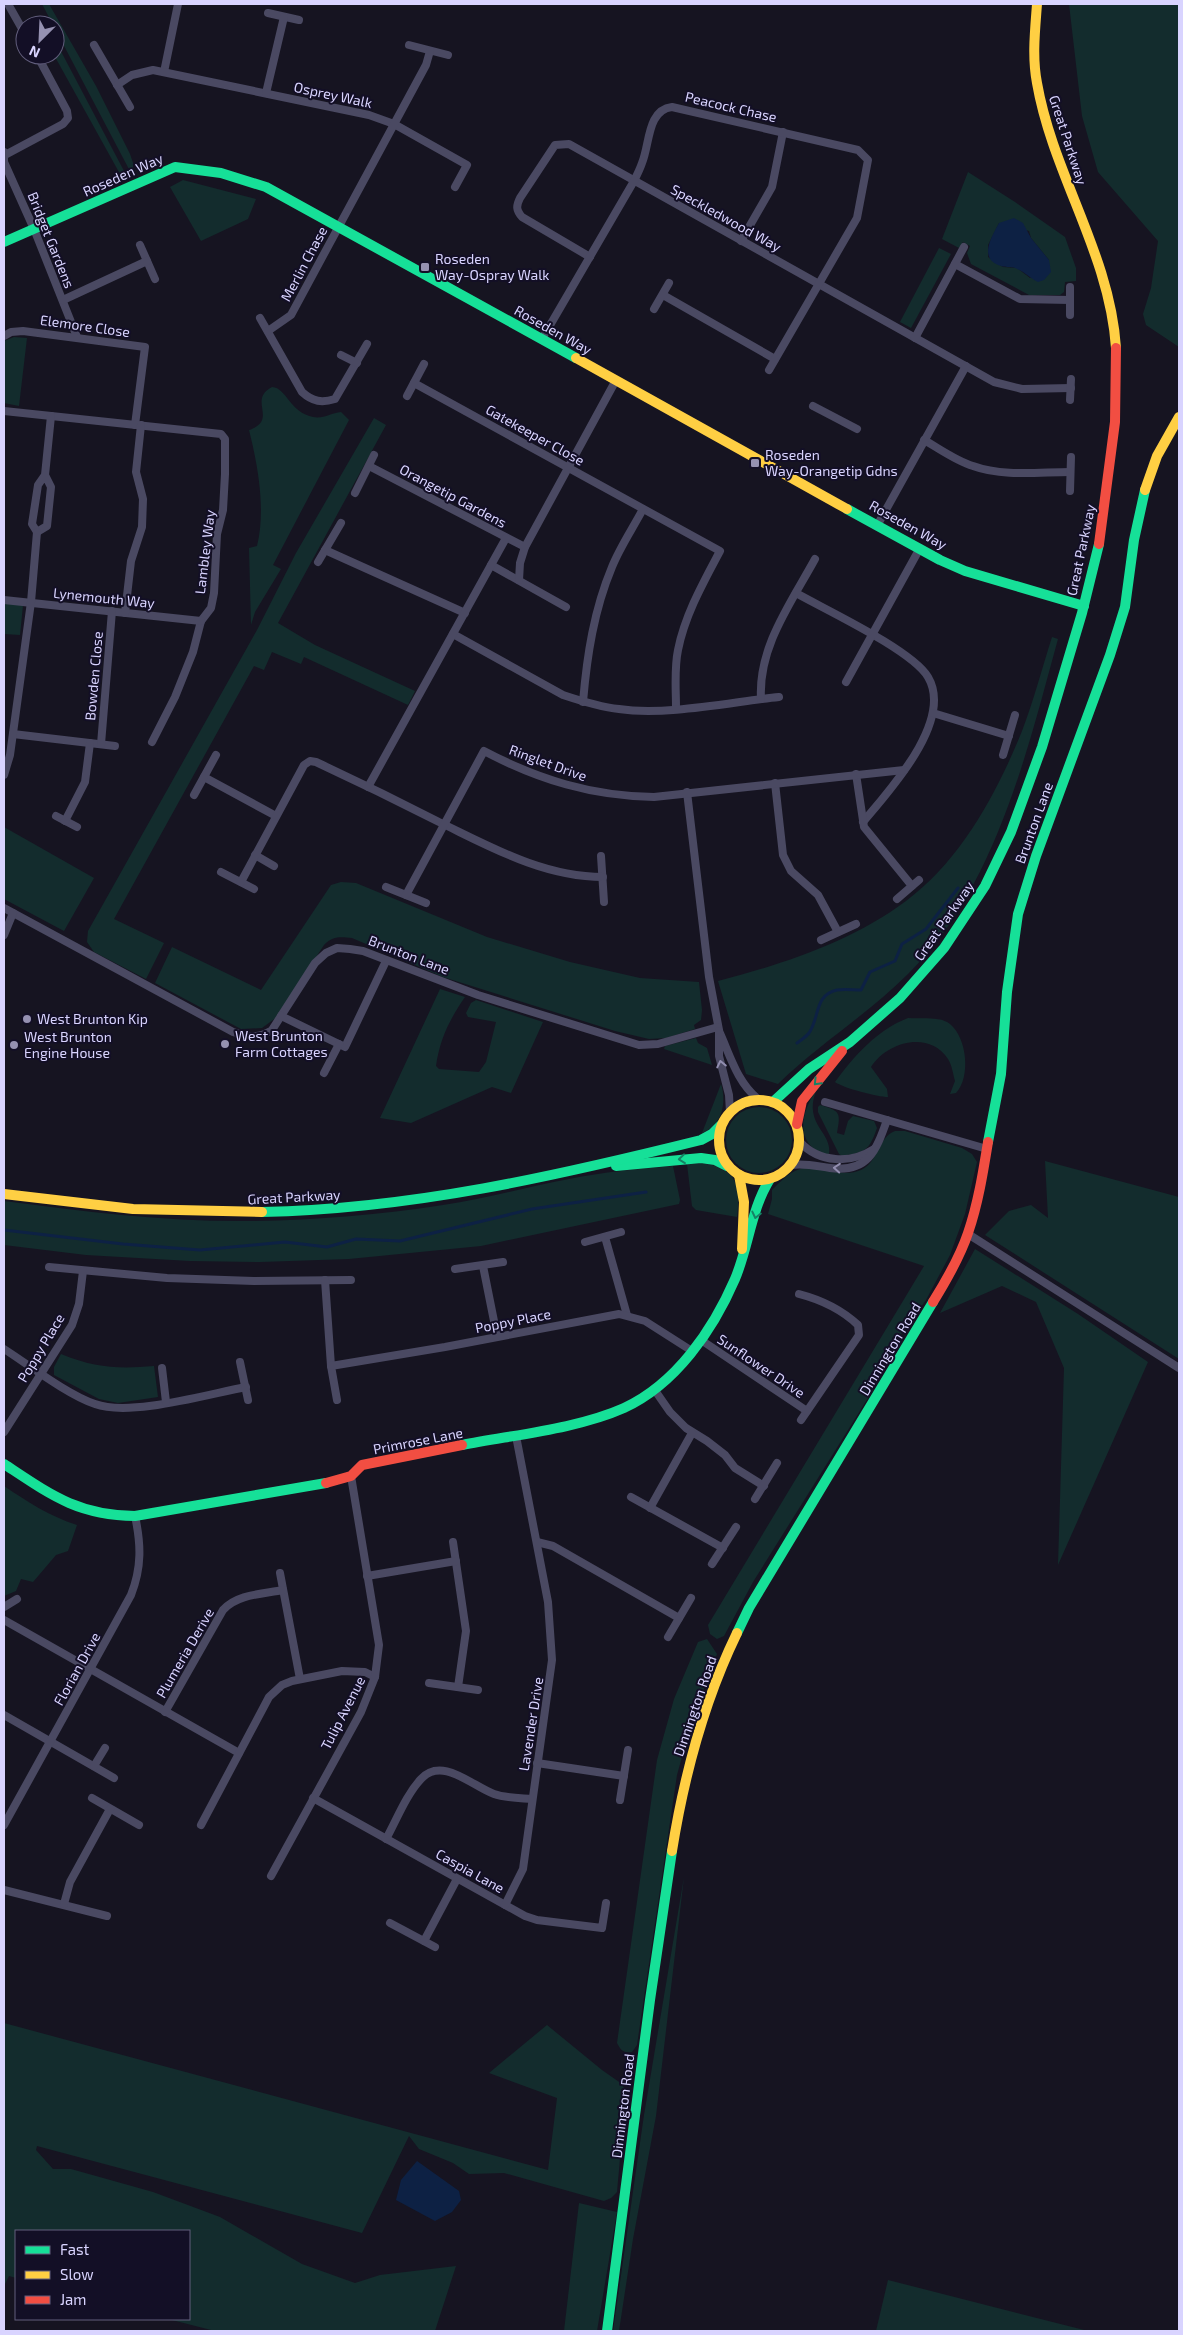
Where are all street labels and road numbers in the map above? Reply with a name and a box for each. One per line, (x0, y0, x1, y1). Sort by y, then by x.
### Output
street label: Osprey Walk (292, 78, 374, 111)
street label: Peacock Chase (684, 88, 779, 125)
street label: Great Parkway (1046, 93, 1091, 187)
street label: Roseden Way (80, 149, 166, 200)
street label: Speckledwood Way (668, 180, 785, 255)
street label: Bridget Gardens (24, 189, 78, 290)
street label: Merlin Chase (277, 223, 330, 304)
street label: Roseden Way (512, 301, 595, 358)
street label: Elemore Close (39, 311, 131, 340)
street label: Gatekeeper Close (483, 400, 588, 469)
street label: Orangetip Gardens (397, 460, 510, 531)
street label: Roseden Way (867, 496, 950, 553)
street label: Great Parkway (1063, 502, 1099, 597)
street label: Lambley Way (191, 508, 218, 595)
street label: Lynemouth Way (52, 584, 156, 611)
street label: Bowden Close (81, 631, 106, 721)
street label: Ringlet Drive (507, 741, 589, 784)
street label: Brunton Lane (1011, 780, 1056, 866)
street label: Great Parkway (910, 877, 978, 964)
street label: Brunton Lane (366, 931, 452, 978)
street label: Great Parkway (247, 1186, 341, 1207)
street label: Dinnington Road (855, 1299, 924, 1398)
street label: Poppy Place (474, 1305, 552, 1336)
street label: Poppy Place (13, 1310, 68, 1385)
street label: Sunflower Drive (714, 1330, 808, 1401)
street label: Primrose Lane (371, 1423, 464, 1458)
street label: Plumeria Derive (152, 1605, 217, 1701)
street label: Florian Drive (50, 1629, 104, 1708)
street label: Dinnington Road (669, 1653, 720, 1758)
street label: Tulip Avenue (317, 1673, 368, 1752)
street label: Lavender Drive (515, 1676, 546, 1772)
street label: Caspia Lane (433, 1845, 507, 1896)
street label: Dinnington Road (608, 2053, 637, 2159)

